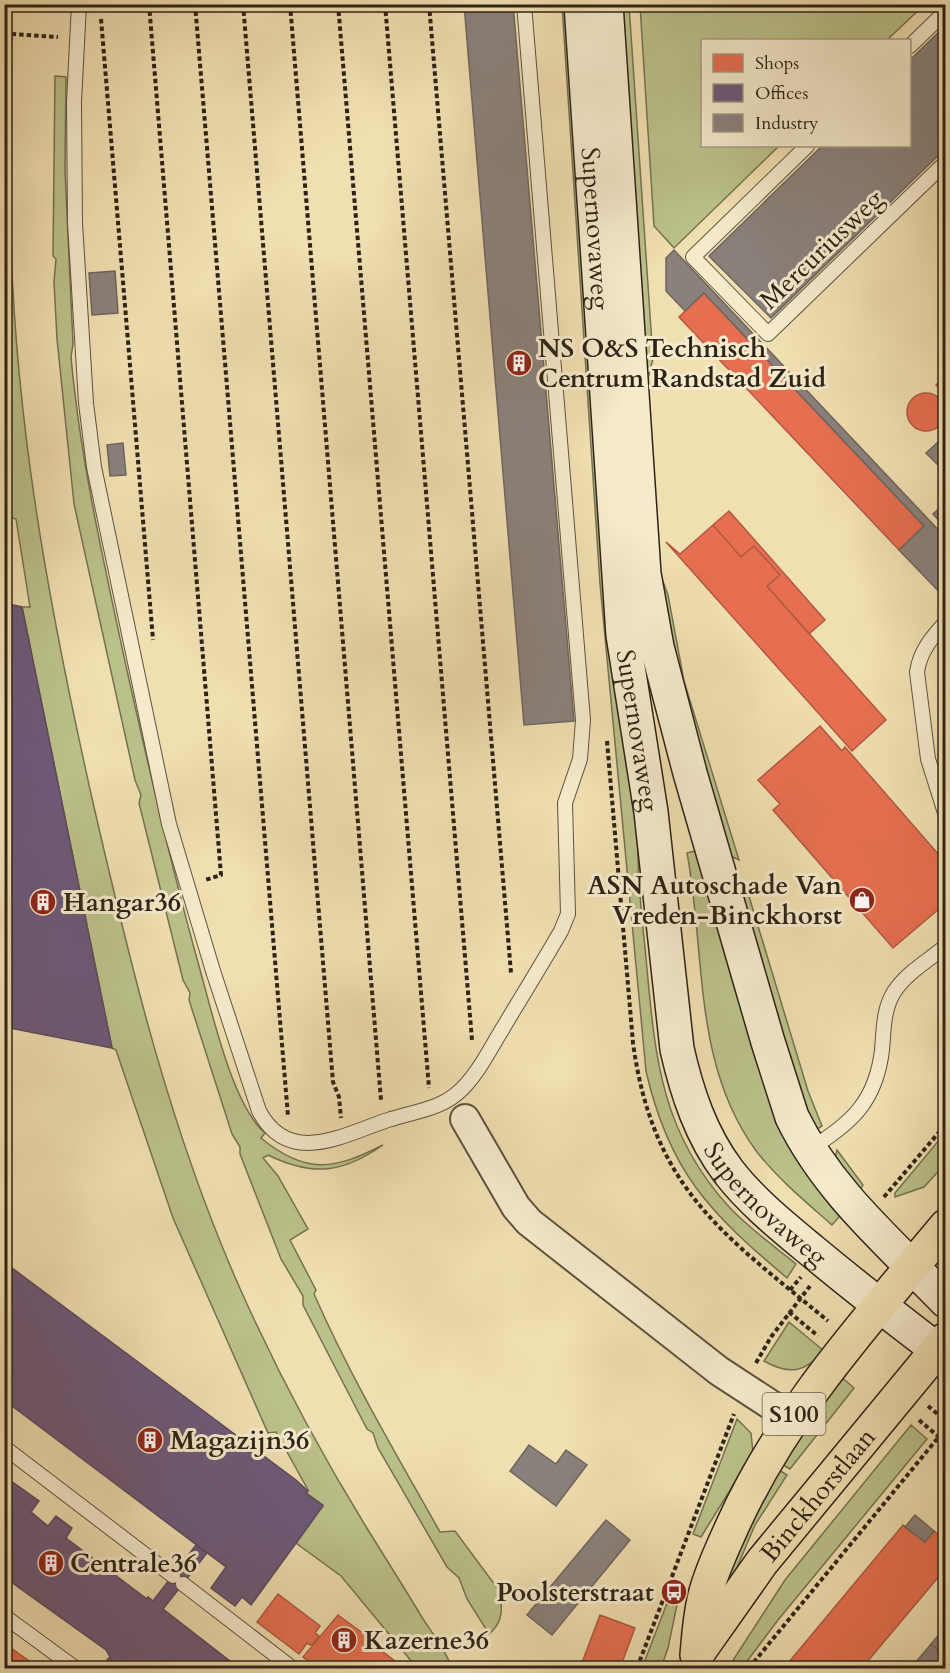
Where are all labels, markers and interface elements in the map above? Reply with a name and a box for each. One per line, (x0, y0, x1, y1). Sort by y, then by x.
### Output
legend (701, 39, 911, 147)
text: Shops (755, 51, 799, 76)
text: Offices (755, 81, 809, 106)
text: Industry (755, 111, 819, 136)
street label: Supernovaweg (573, 146, 618, 311)
street label: Mercuriusweg (752, 181, 891, 317)
place label: NS O&S Technisch Centrum Randstad Zuid (538, 331, 826, 396)
building icon: NS O&S Technisch Centrum Randstad Zuid (504, 348, 534, 378)
street label: Supernovaweg (608, 647, 668, 814)
place label: ASN Autoschade Van Vreden-Binckhorst (587, 868, 842, 933)
place label: Hangar36 (63, 885, 181, 920)
shop icon: ASN Autoschade Van Vreden-Binckhorst (847, 885, 877, 915)
building icon: Hangar36 (28, 887, 58, 917)
street label: Supernovaweg (695, 1136, 835, 1275)
road number: S100 (762, 1393, 826, 1435)
street label: Binckhorstlaan (752, 1420, 884, 1569)
place label: Magazijn36 (170, 1423, 309, 1458)
building icon: Magazijn36 (135, 1425, 165, 1455)
place label: Centrale36 (70, 1546, 197, 1581)
building icon: Centrale36 (36, 1548, 66, 1578)
place label: Poolsterstraat (496, 1575, 654, 1610)
bus stop icon: Poolsterstraat (659, 1577, 689, 1607)
place label: Kazerne36 (364, 1623, 489, 1658)
building icon: Kazerne36 (329, 1625, 359, 1655)

